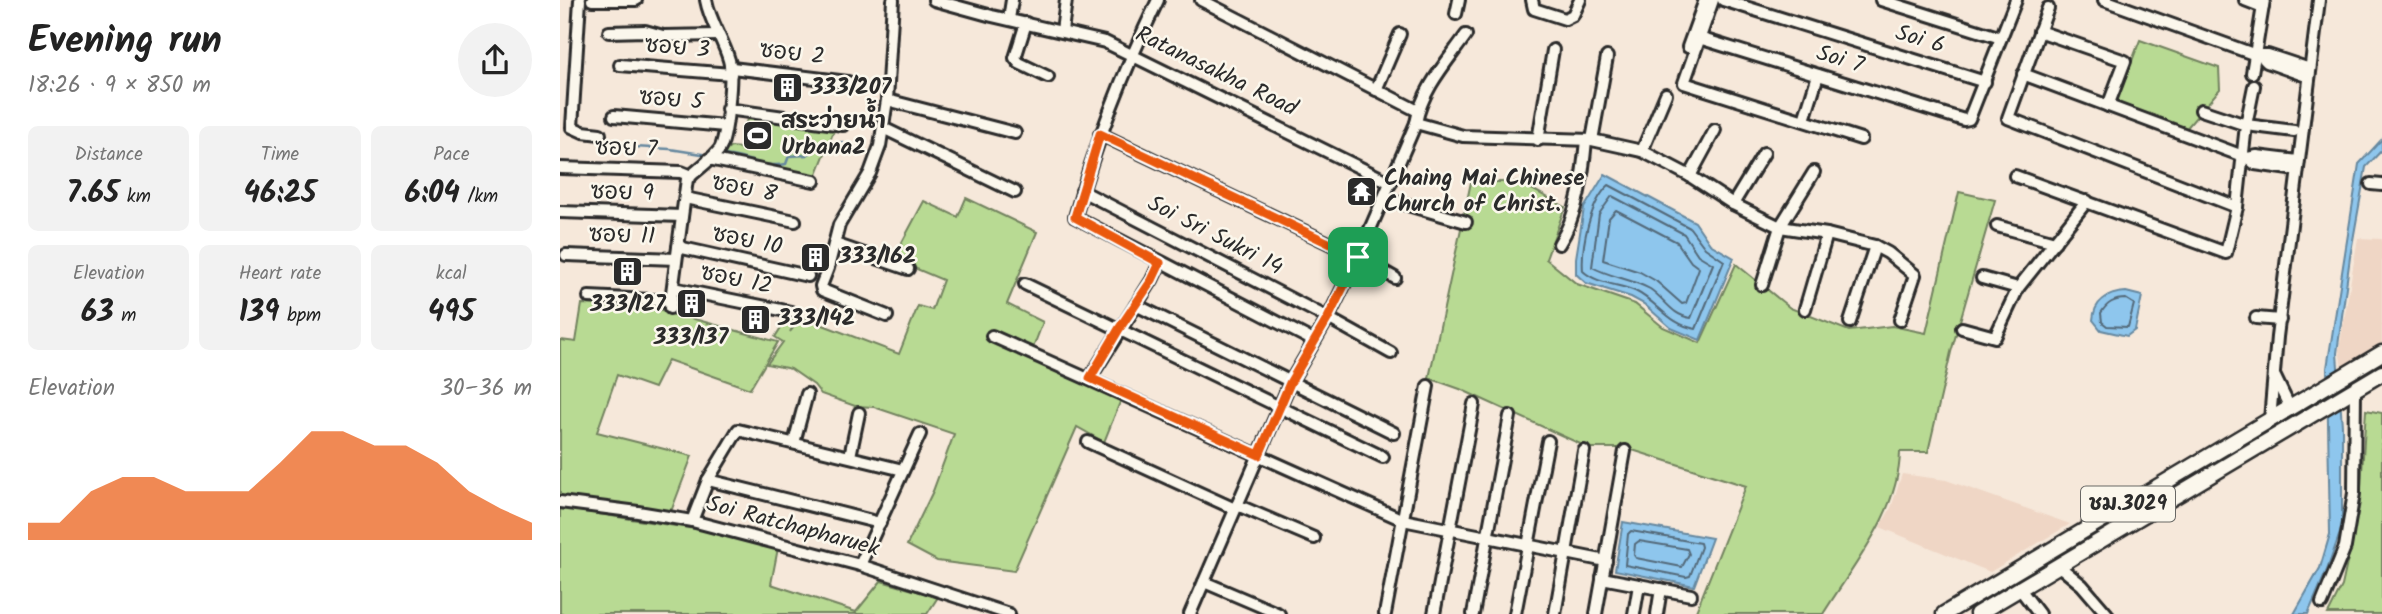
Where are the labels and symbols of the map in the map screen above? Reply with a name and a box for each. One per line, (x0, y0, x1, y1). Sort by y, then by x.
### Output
street label: Soi 6 (1891, 15, 1949, 65)
street label: Ratanasakha Road (1129, 17, 1304, 127)
street label: ซอย 3 (643, 27, 711, 69)
street label: ซอย 2 (757, 32, 827, 76)
street label: Soi 7 (1812, 36, 1870, 85)
place label: 333/207 (810, 70, 892, 106)
building icon: 333/207 (771, 71, 805, 105)
street label: ซอย 5 (637, 79, 706, 121)
place label: สระว่ายน้ำ Urbana2 (781, 97, 886, 166)
sports icon: สระว่ายน้ำ Urbana2 (741, 118, 775, 152)
street label: ซอย 7 (594, 130, 659, 168)
place label: Chaing Mai Chinese Church of Christ. (1384, 161, 1585, 223)
street label: ซอย 8 (708, 165, 780, 213)
street label: ซอย 9 (590, 174, 654, 212)
temple icon: Chaing Mai Chinese Church of Christ. (1344, 175, 1378, 209)
street label: Soi Sri Sukri 14 (1141, 186, 1289, 286)
street label: ซอย 10 (709, 216, 785, 266)
street label: ซอย 11 (588, 217, 656, 255)
pin (1328, 227, 1388, 287)
place label: 333/162 (838, 239, 916, 275)
building icon: 333/162 (799, 240, 833, 274)
building icon: 333/127 (611, 254, 645, 288)
street label: ซอย 12 (697, 255, 775, 305)
place label: 333/127 (589, 287, 667, 323)
building icon: 333/137 (674, 287, 708, 321)
place label: 333/142 (777, 301, 855, 337)
building icon: 333/142 (738, 302, 772, 336)
place label: 333/137 (653, 320, 729, 356)
road number: ชม.3029 (2081, 486, 2175, 522)
street label: Soi Ratchapharuek (703, 487, 884, 567)

